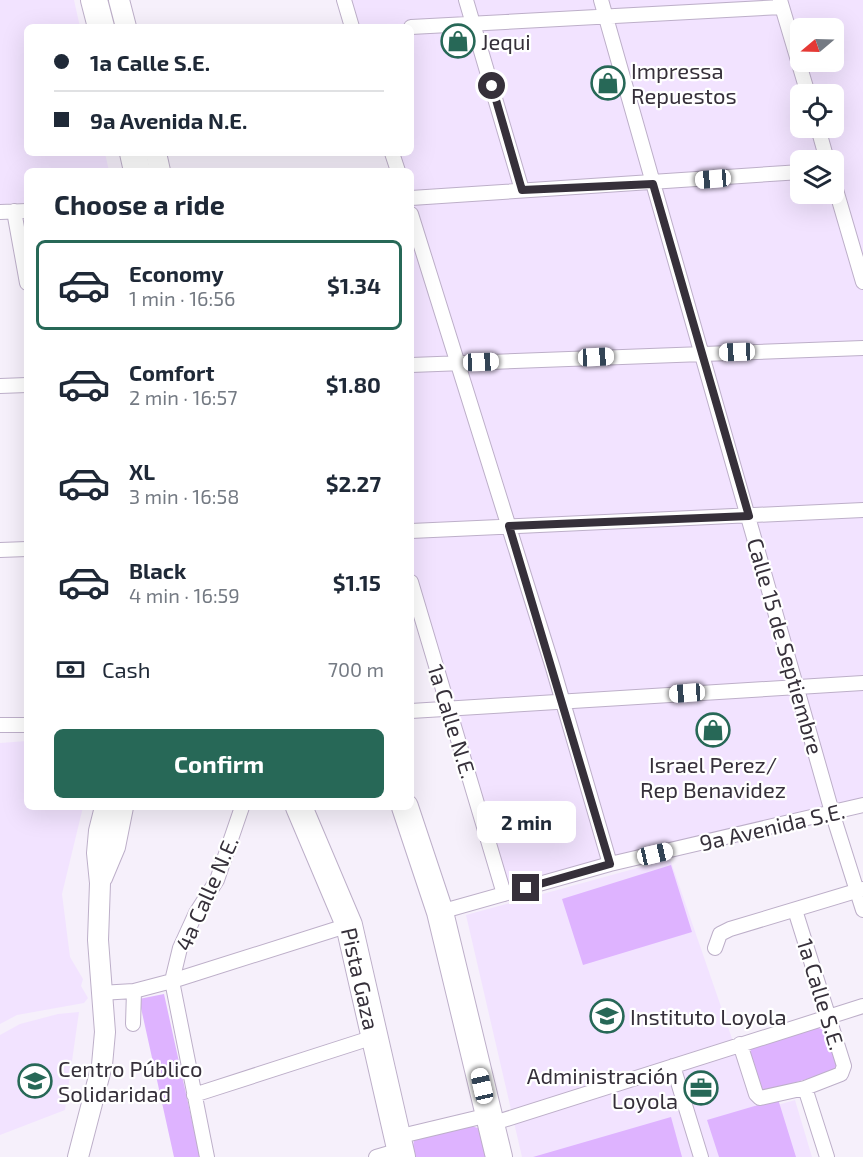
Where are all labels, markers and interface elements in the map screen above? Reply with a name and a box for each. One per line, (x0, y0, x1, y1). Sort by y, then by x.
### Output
north arrow (790, 18, 844, 72)
map controls (790, 18, 844, 204)
shop icon: Jequi (440, 23, 476, 59)
place label: Jequi (481, 28, 531, 54)
text: 1a Calle S.E. (90, 49, 210, 75)
place label: Impressa Repuestos (631, 57, 737, 108)
shop icon: Impressa Repuestos (590, 65, 626, 101)
route start (478, 72, 505, 99)
button: locate (790, 84, 844, 138)
text: 9a Avenida N.E. (90, 107, 247, 133)
button: layers (790, 150, 844, 204)
car (694, 168, 732, 190)
text: Choose a ride (54, 188, 225, 220)
icon: car (57, 258, 111, 312)
text: Economy (129, 260, 224, 286)
text: $1.34 (327, 272, 381, 298)
text: 1 min · 16:56 (129, 286, 235, 310)
car (719, 342, 755, 362)
car (578, 347, 614, 367)
car (463, 352, 499, 372)
icon: car (57, 357, 111, 411)
text: Comfort (129, 359, 214, 385)
text: $1.80 (326, 371, 381, 397)
text: 2 min · 16:57 (129, 385, 238, 409)
icon: car (57, 456, 111, 510)
text: XL (129, 458, 155, 484)
text: $2.27 (326, 470, 381, 496)
text: 3 min · 16:58 (129, 484, 239, 508)
street label: Calle 15 de Septiembre (743, 535, 829, 757)
icon: car (57, 555, 111, 609)
text: Black (129, 557, 186, 583)
text: $1.15 (333, 569, 381, 595)
text: 4 min · 16:59 (129, 583, 240, 607)
icon: cash (54, 653, 87, 686)
text: Cash (102, 656, 151, 682)
text: 700 m (328, 657, 384, 681)
street label: 1a Calle N.E. (423, 661, 483, 781)
car (668, 683, 706, 703)
shop icon: Israel Perez/ Rep Benavidez (695, 712, 731, 748)
button: Confirm (54, 729, 384, 798)
place label: Israel Perez/ Rep Benavidez (640, 751, 786, 802)
street label: 9a Avenida S.E. (697, 797, 847, 855)
callout: 2 min (476, 801, 576, 843)
text: 2 min (501, 810, 552, 834)
street label: 4a Calle N.E. (169, 832, 243, 954)
car (635, 841, 675, 867)
route end (512, 874, 539, 901)
street label: Pista Gaza (337, 925, 385, 1032)
street label: 1a Calle S.E. (793, 935, 851, 1053)
school or university icon: Instituto Loyola (589, 998, 625, 1034)
place label: Instituto Loyola (630, 1003, 787, 1029)
place label: Centro Público Solidaridad (58, 1055, 203, 1106)
place label: Administración Loyola (527, 1062, 678, 1113)
school or university icon: Centro Público Solidaridad (17, 1063, 53, 1099)
car (469, 1066, 495, 1106)
office icon: Administración Loyola (683, 1070, 719, 1106)

